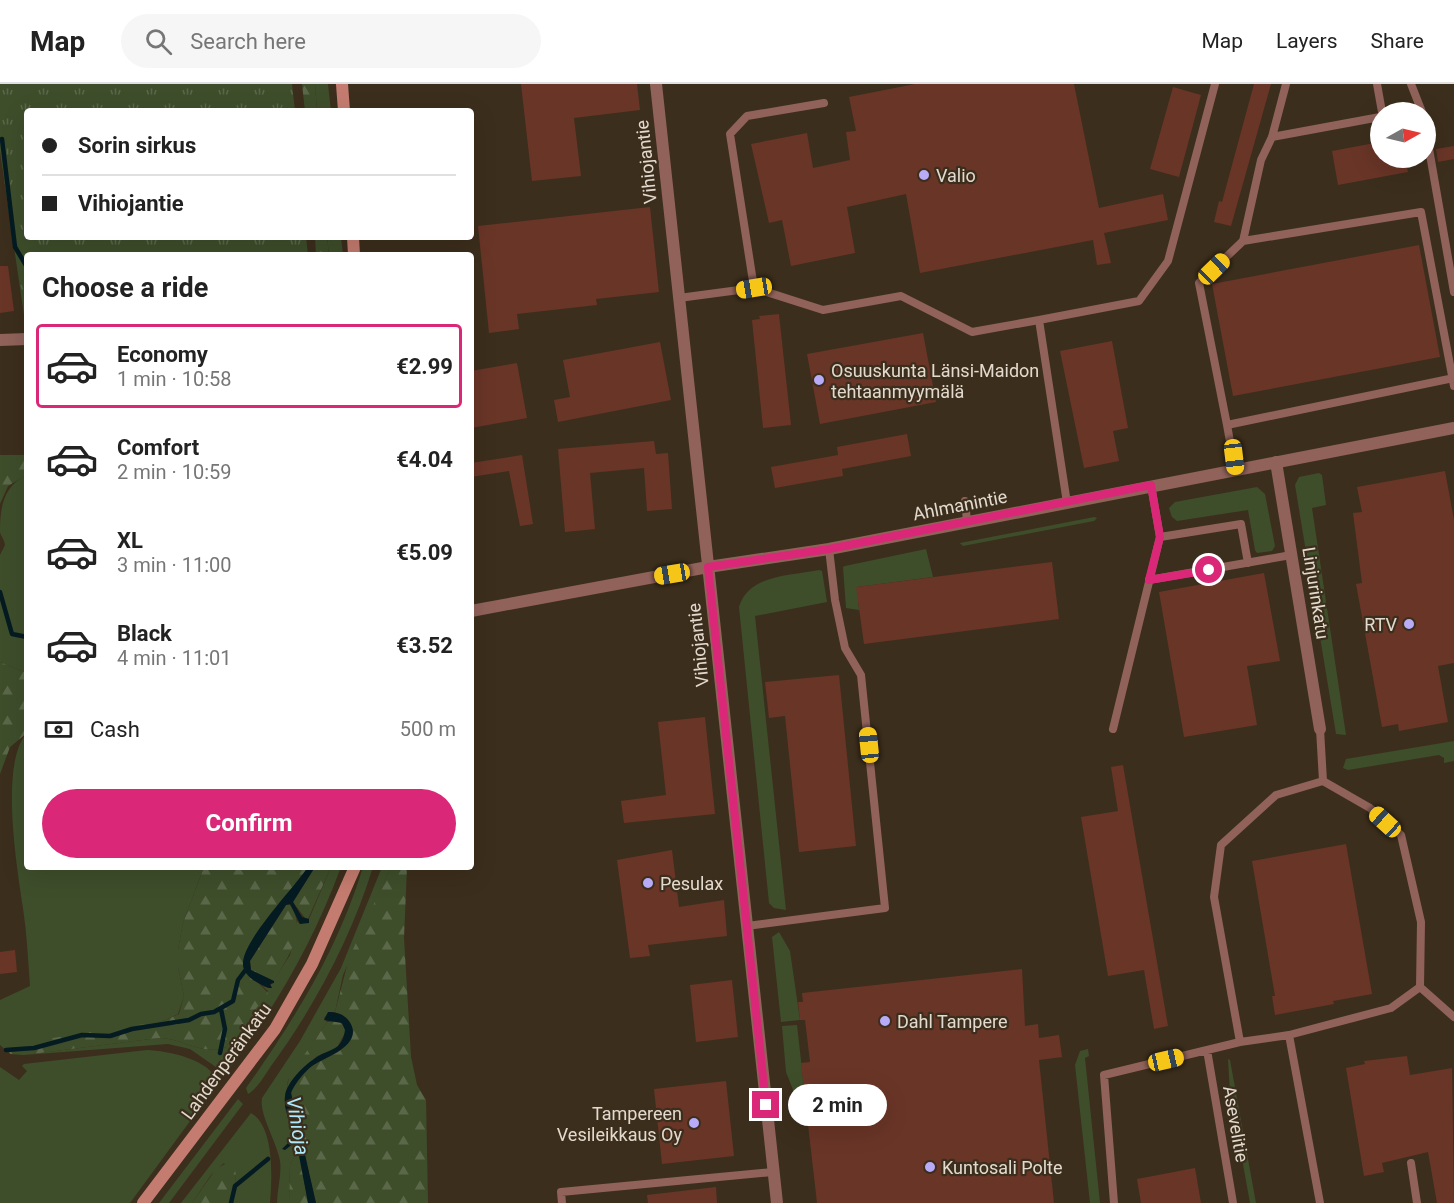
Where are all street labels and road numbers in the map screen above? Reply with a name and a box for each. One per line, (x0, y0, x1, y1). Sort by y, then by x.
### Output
street label: Vihiojantie (631, 119, 661, 205)
street label: Ahlmanintie (911, 486, 1009, 524)
street label: Linjurinkatu (1298, 545, 1334, 641)
street label: Vihiojantie (683, 602, 713, 688)
street label: Lahdenperänkatu (177, 999, 275, 1123)
street label: Asevelitie (1219, 1084, 1253, 1164)

